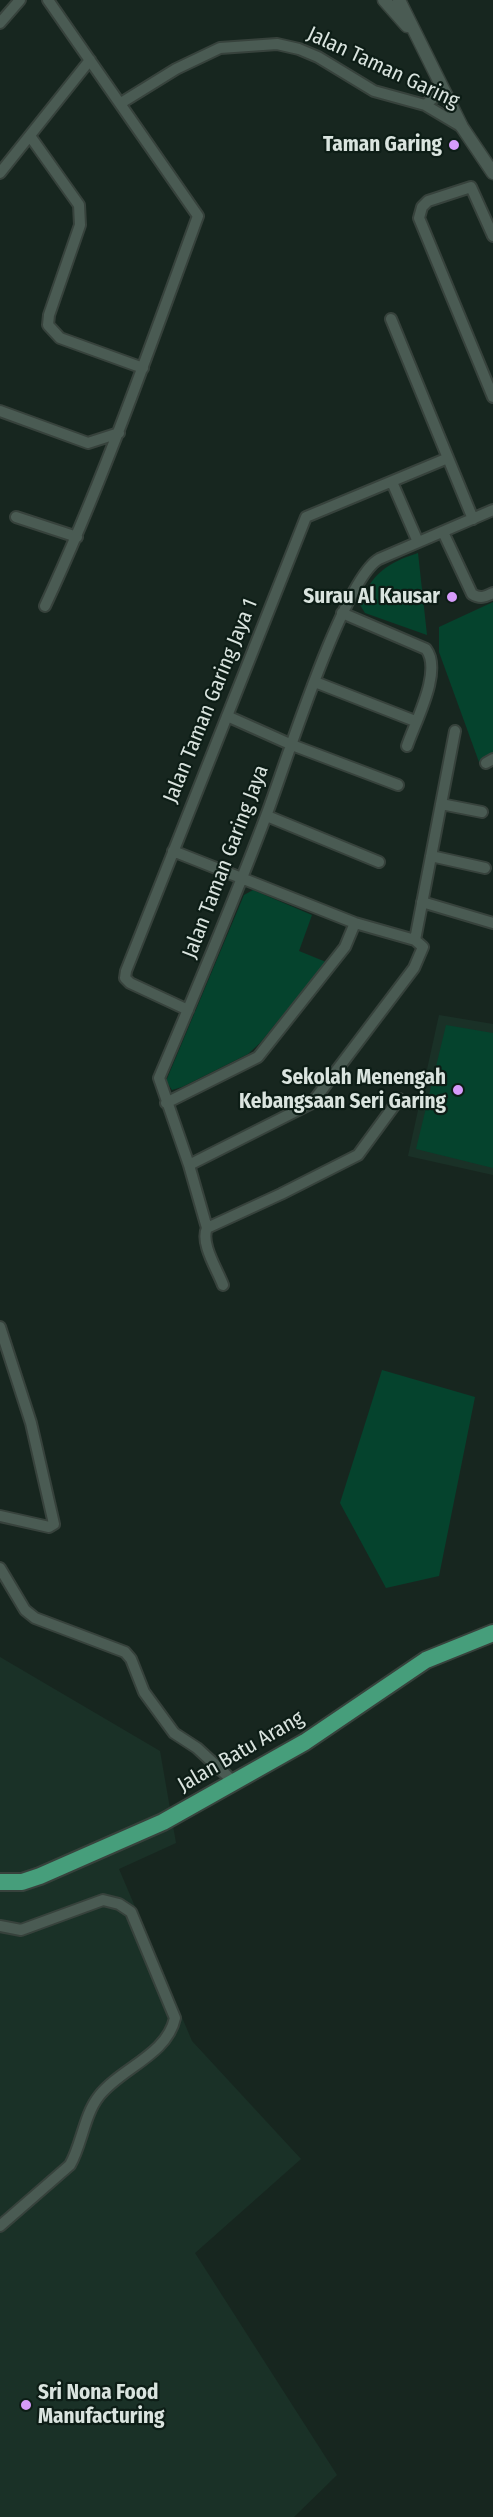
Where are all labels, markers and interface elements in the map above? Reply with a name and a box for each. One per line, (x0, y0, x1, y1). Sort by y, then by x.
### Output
street label: Jalan Taman Garing (303, 22, 463, 114)
place label: Taman Garing (323, 132, 442, 158)
marker: Taman Garing (447, 138, 461, 152)
place label: Surau Al Kausar (303, 584, 440, 610)
marker: Surau Al Kausar (445, 590, 459, 604)
street label: Jalan Taman Garing Jaya 1 (158, 595, 264, 807)
street label: Jalan Taman Garing Jaya (178, 762, 274, 962)
place label: Sekolah Menengah Kebangsaan Seri Garing (239, 1065, 446, 1115)
marker: Sekolah Menengah Kebangsaan Seri Garing (451, 1083, 465, 1097)
street label: Jalan Batu Arang (174, 1706, 308, 1798)
place label: Sri Nona Food Manufacturing (38, 2380, 164, 2430)
marker: Sri Nona Food Manufacturing (19, 2398, 33, 2412)

